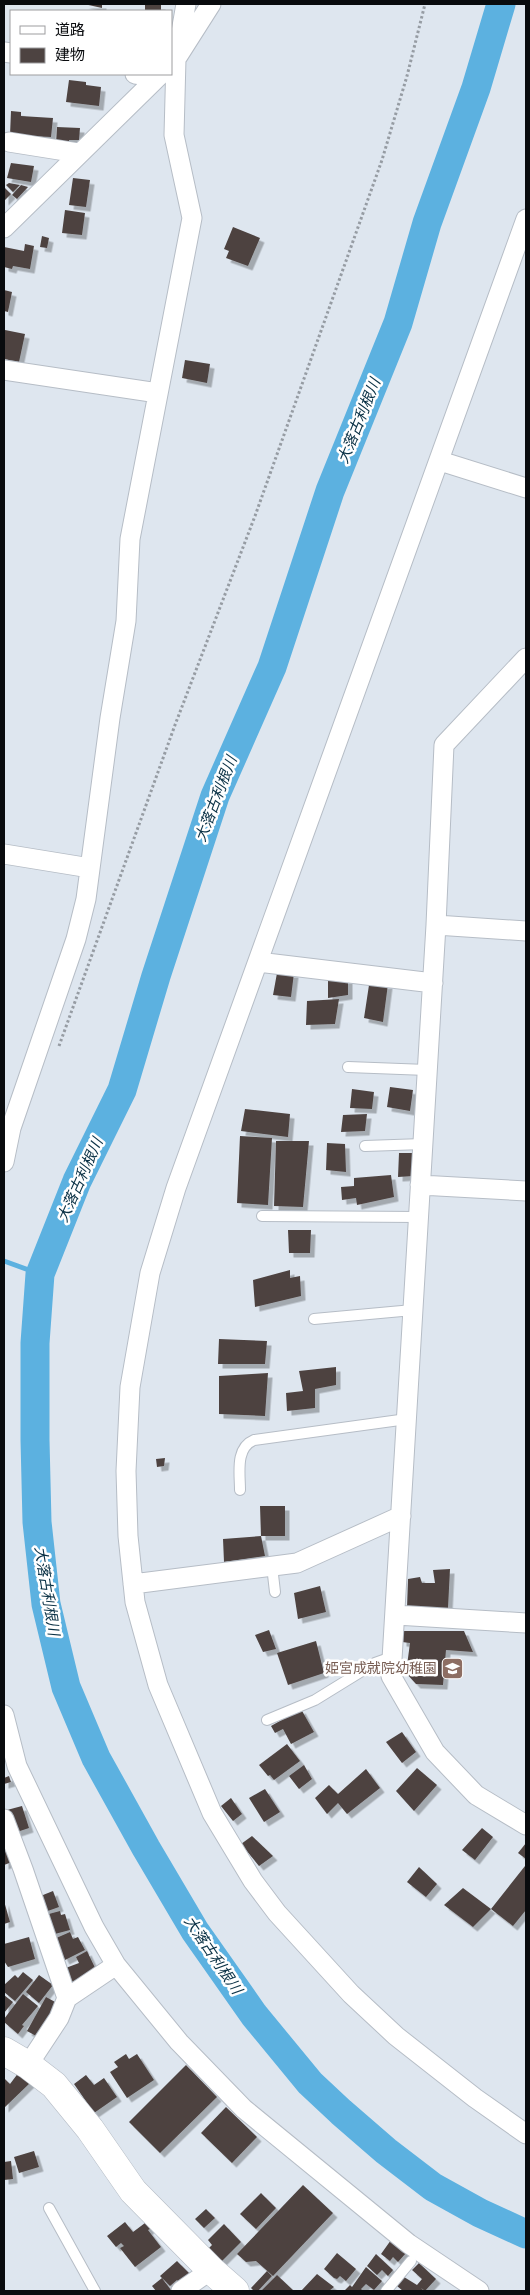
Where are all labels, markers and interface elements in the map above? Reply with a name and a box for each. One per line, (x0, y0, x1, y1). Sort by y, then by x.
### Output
legend (10, 10, 172, 75)
text: 道路 (55, 21, 85, 39)
text: 建物 (55, 46, 85, 64)
water label: 大落古利根川 (334, 374, 385, 466)
water label: 大落古利根川 (191, 752, 241, 844)
water label: 大落古利根川 (53, 1133, 107, 1225)
water label: 大落古利根川 (31, 1545, 63, 1639)
school or university icon: 姫宮成就院幼稚園 (441, 1656, 465, 1680)
place label: 姫宮成就院幼稚園 (325, 1660, 437, 1676)
water label: 大落古利根川 (180, 1913, 247, 1999)

